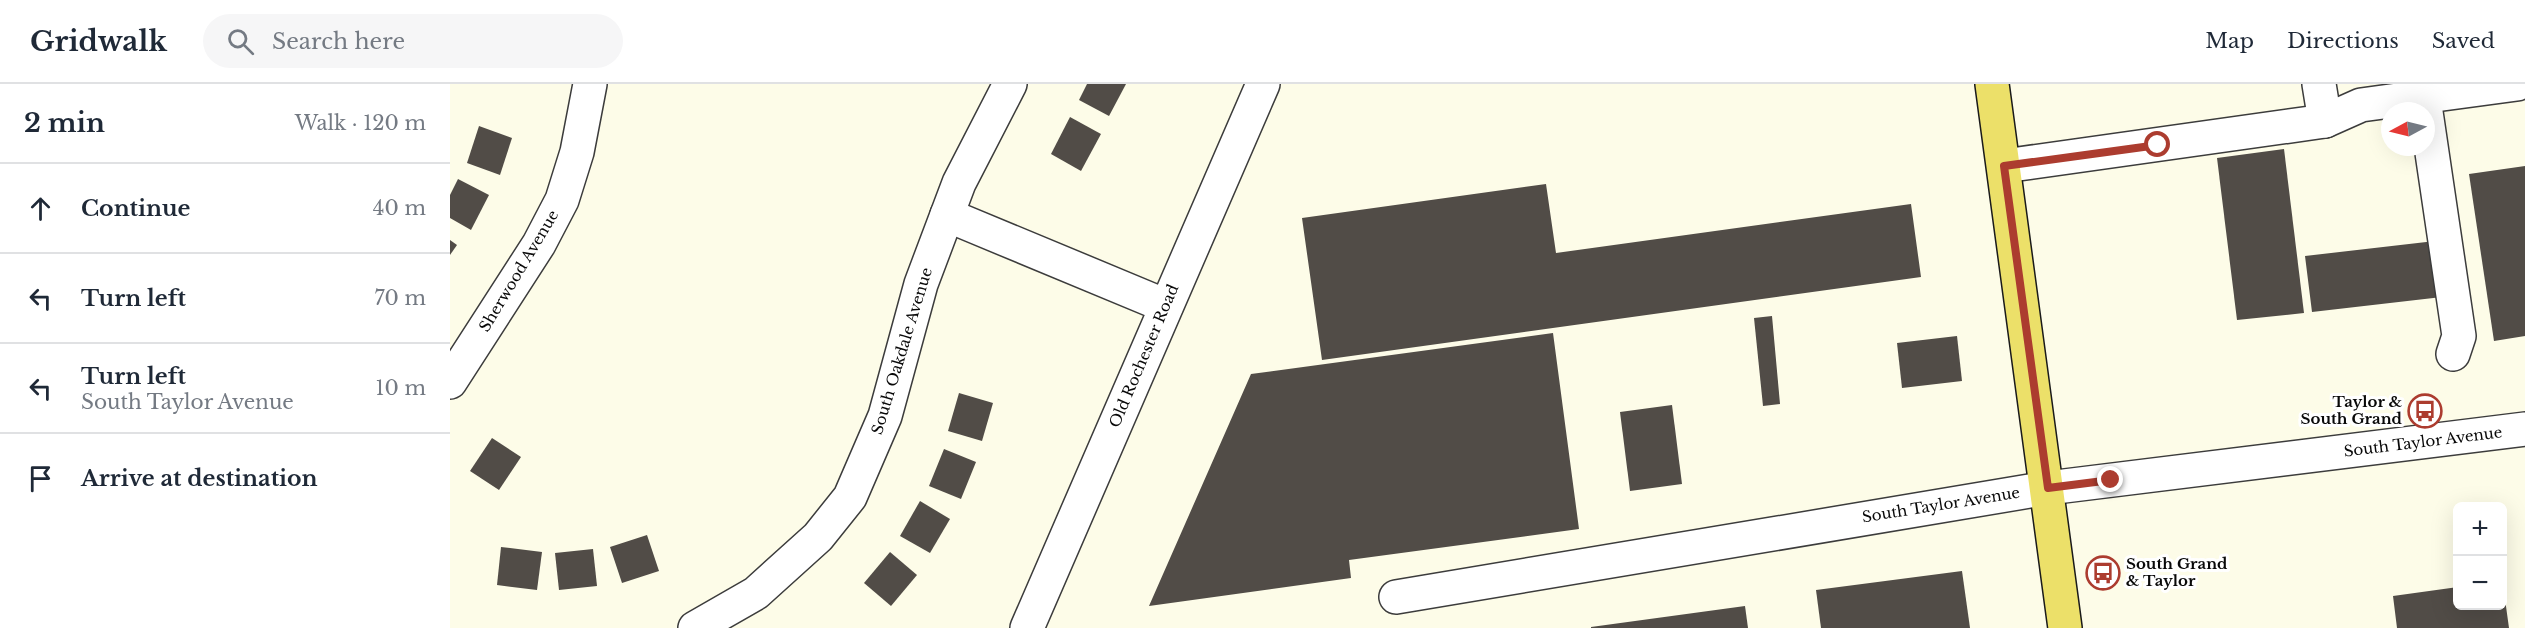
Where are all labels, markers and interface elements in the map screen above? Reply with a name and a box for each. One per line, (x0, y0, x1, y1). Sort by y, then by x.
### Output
search box (203, 14, 623, 68)
text: Gridwalk (30, 24, 167, 59)
icon: search (224, 25, 257, 58)
text: Search here (272, 28, 405, 55)
text: Map (2205, 28, 2254, 54)
text: Directions (2287, 28, 2399, 54)
text: Saved (2432, 28, 2495, 54)
north arrow (2381, 102, 2435, 156)
text: 2 min (24, 107, 105, 139)
text: Walk · 120 m (295, 111, 426, 135)
route start (2144, 131, 2170, 157)
icon: ahead (24, 192, 57, 225)
text: Continue (81, 195, 190, 222)
text: 40 m (373, 196, 426, 220)
street label: Sherwood Avenue (475, 206, 562, 335)
street label: South Oakdale Avenue (867, 265, 936, 437)
street label: Old Rochester Road (1105, 281, 1182, 430)
icon: left (24, 282, 57, 315)
text: Turn left (81, 285, 186, 312)
text: 70 m (374, 286, 426, 310)
text: Turn left (81, 363, 186, 390)
icon: left (24, 372, 57, 405)
text: 10 m (376, 376, 426, 400)
text: South Taylor Avenue (81, 390, 294, 414)
place label: Taylor & South Grand (2301, 392, 2403, 428)
bus stop icon: Taylor & South Grand (2407, 393, 2443, 429)
street label: South Taylor Avenue (2343, 422, 2503, 461)
icon: arrive (24, 462, 57, 495)
text: Arrive at destination (81, 465, 318, 492)
route end (2097, 466, 2123, 492)
street label: South Taylor Avenue (1861, 483, 2021, 526)
map controls (2453, 502, 2507, 610)
button: + (2453, 502, 2507, 556)
place label: South Grand & Taylor (2126, 554, 2228, 590)
bus stop icon: South Grand & Taylor (2085, 555, 2121, 591)
button: − (2453, 556, 2507, 610)

